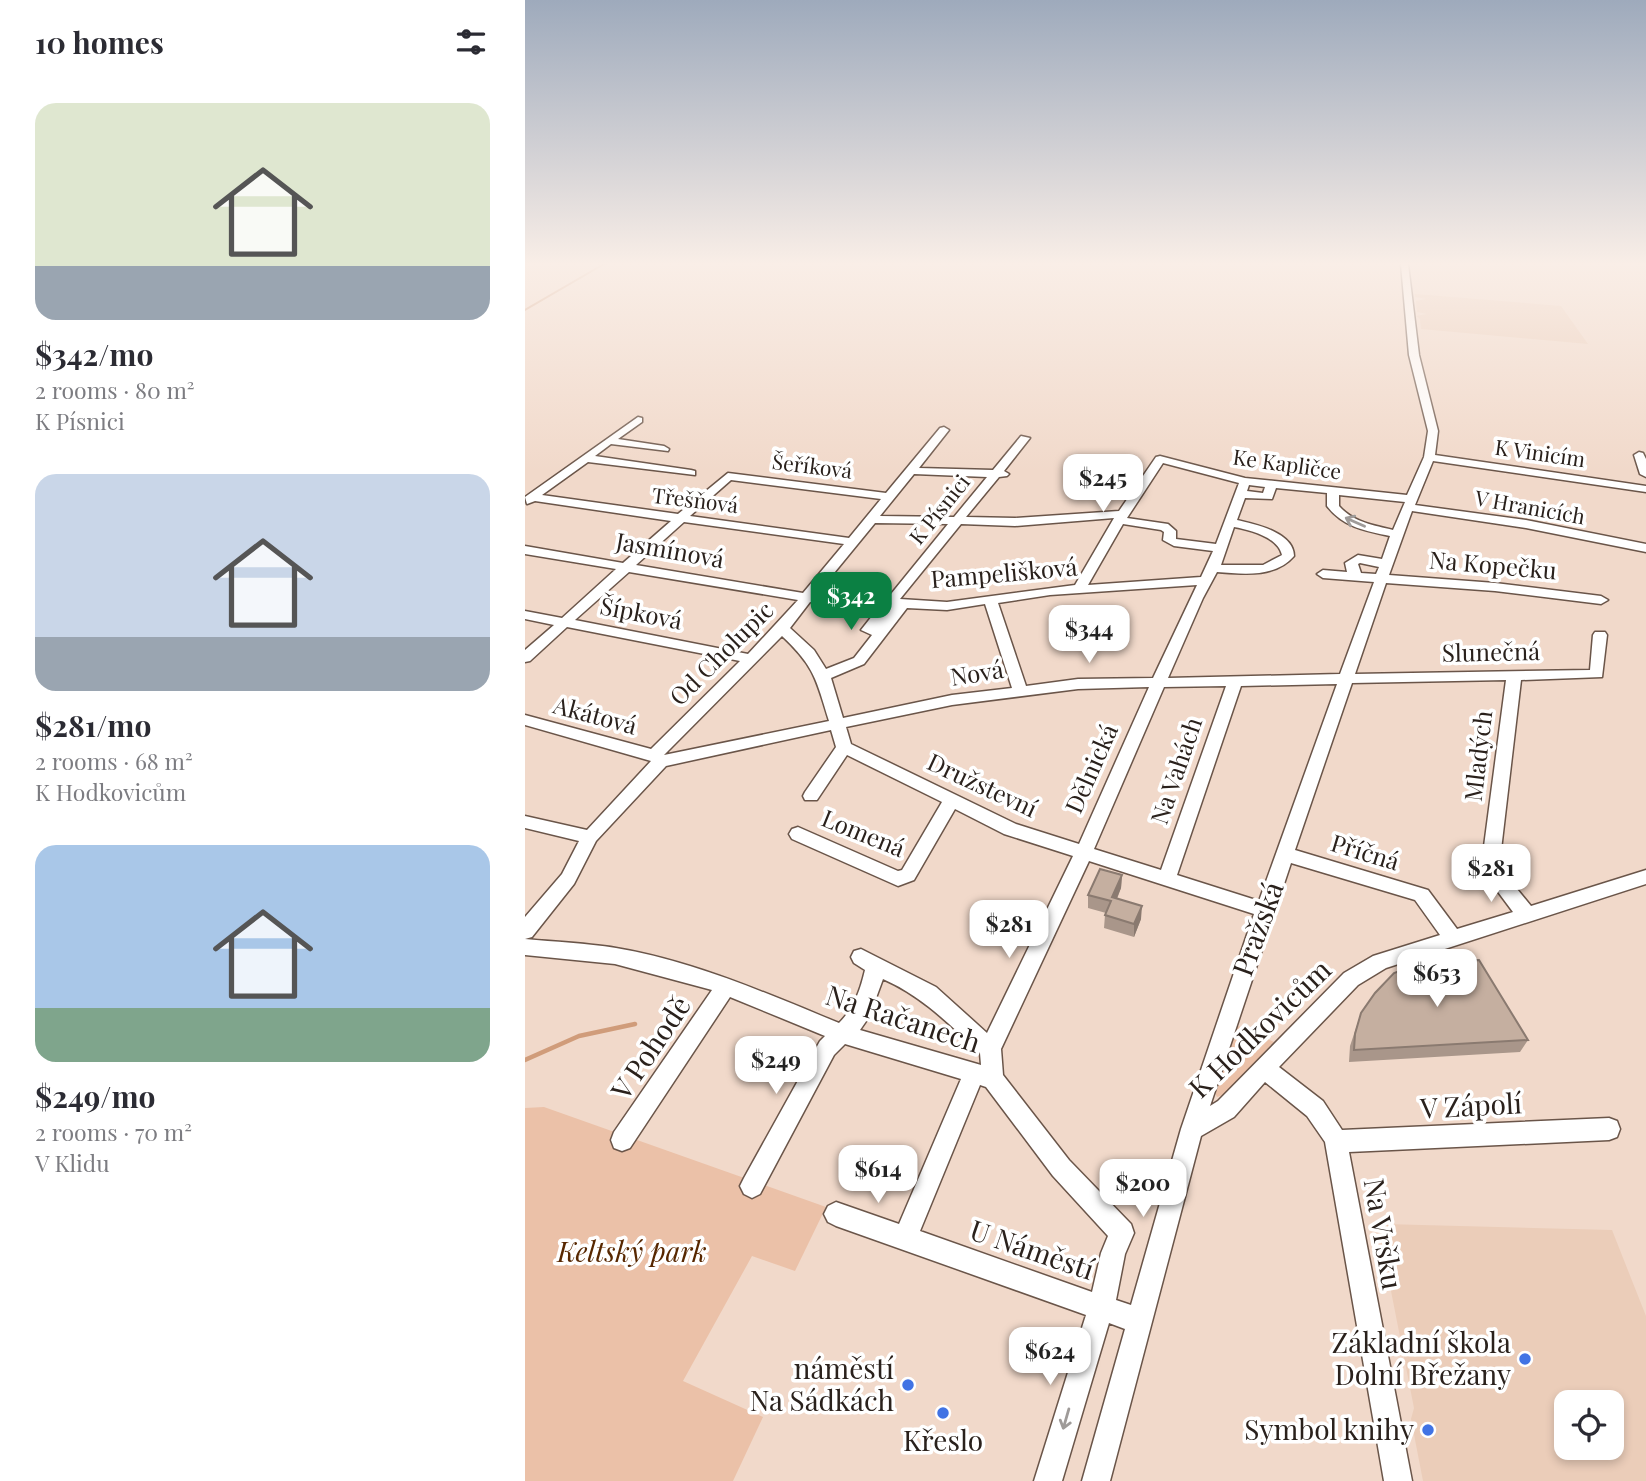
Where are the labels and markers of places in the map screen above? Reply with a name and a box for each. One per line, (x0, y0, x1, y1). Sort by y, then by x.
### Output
pin: $245 (1062, 454, 1144, 514)
pin: $342 (810, 572, 892, 632)
pin: $344 (1048, 606, 1130, 665)
pin: $281 (1450, 844, 1532, 904)
pin: $281 (968, 900, 1050, 960)
pin: $653 (1396, 950, 1478, 1009)
pin: $249 (735, 1036, 817, 1096)
pin: $614 (837, 1146, 919, 1205)
pin: $200 (1102, 1160, 1184, 1219)
place label: Základní škola Dolní Břežany (1332, 1323, 1511, 1392)
pin: $624 (1009, 1328, 1091, 1387)
place label: náměstí Na Sádkách (750, 1349, 895, 1418)
marker: Základní škola Dolní Břežany (1517, 1351, 1533, 1367)
marker: náměstí Na Sádkách (900, 1377, 916, 1393)
marker: Křeslo (935, 1405, 951, 1421)
place label: Symbol knihy (1244, 1410, 1414, 1447)
place label: Křeslo (903, 1421, 983, 1458)
marker: Symbol knihy (1420, 1422, 1436, 1438)

